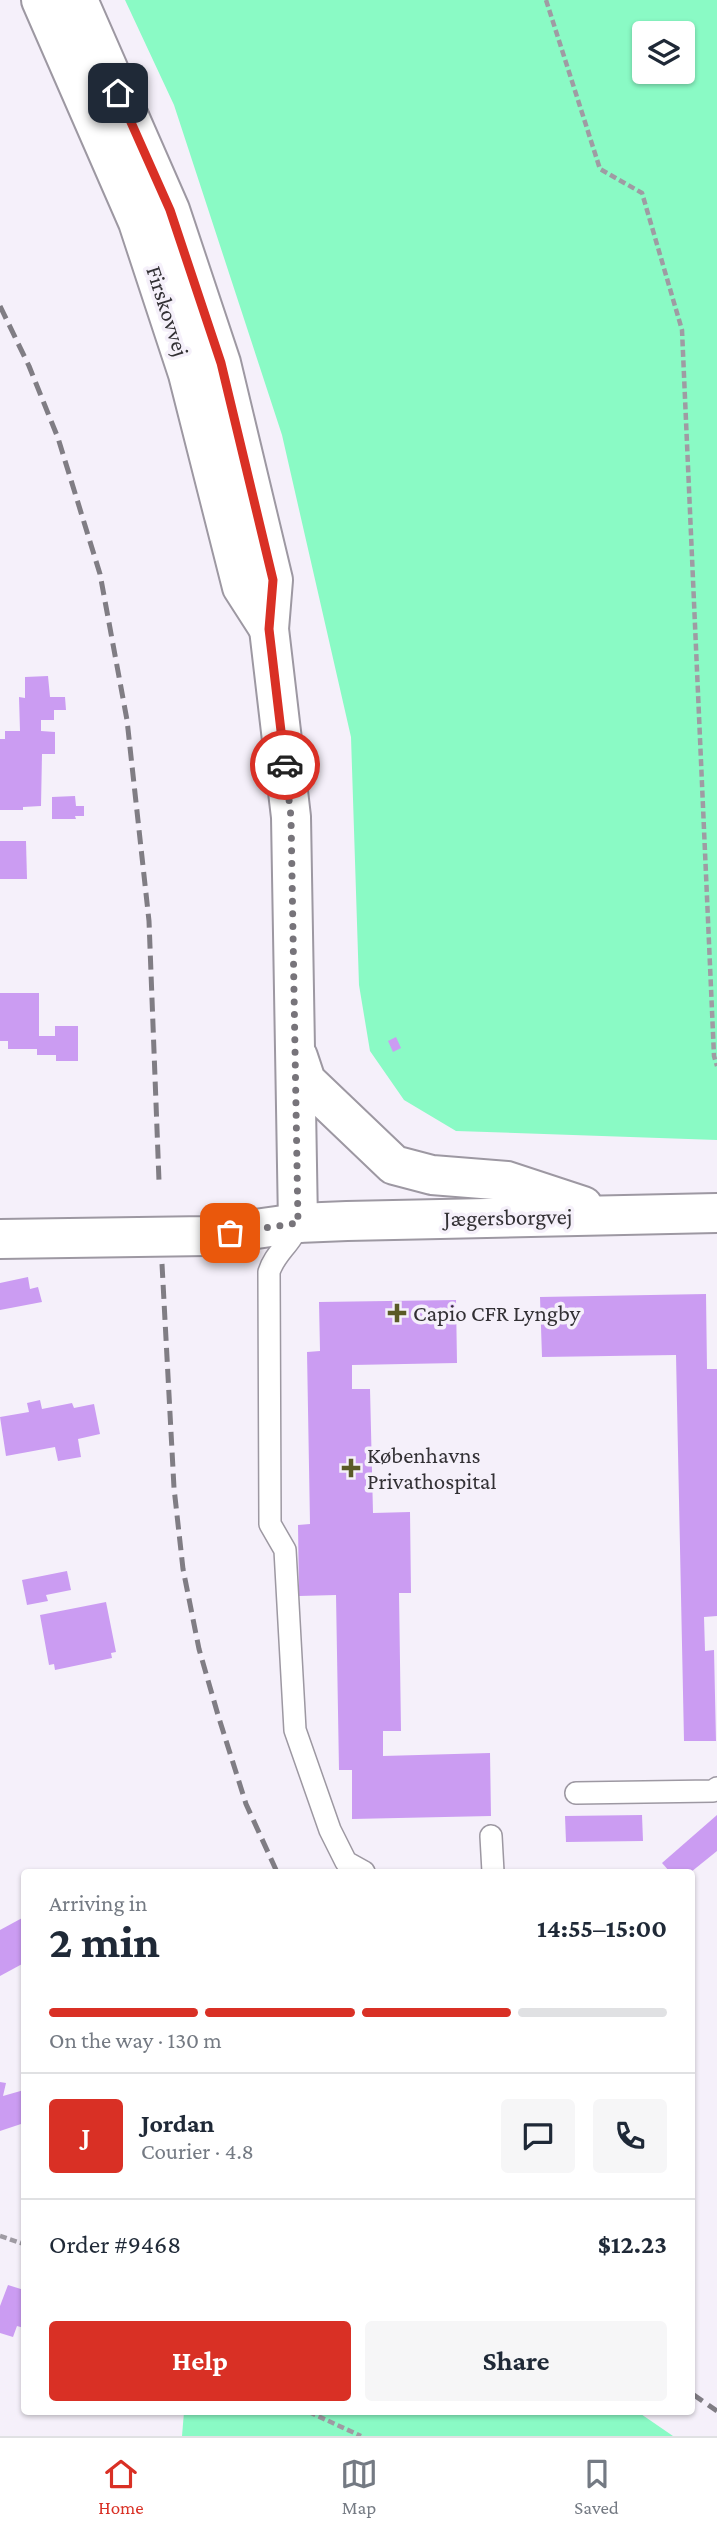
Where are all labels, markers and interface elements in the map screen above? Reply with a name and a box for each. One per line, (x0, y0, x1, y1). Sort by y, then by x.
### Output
map controls (632, 21, 695, 84)
button: layers (632, 21, 695, 84)
pin (88, 63, 148, 123)
icon: home (99, 74, 137, 112)
street label: Firskovvej (141, 263, 195, 359)
courier (250, 730, 320, 800)
icon: car (266, 746, 304, 784)
pin (200, 1203, 260, 1263)
street label: Jægersborgvej (441, 1203, 573, 1231)
icon: bag (211, 1214, 249, 1252)
place label: Capio CFR Lyngby (413, 1300, 581, 1326)
marker: Capio CFR Lyngby (387, 1303, 407, 1323)
place label: Københavns Privathospital (367, 1442, 497, 1494)
marker: Københavns Privathospital (341, 1458, 361, 1478)
text: Arriving in (49, 1890, 147, 1916)
text: 14:55–15:00 (537, 1914, 667, 1943)
text: 2 min (49, 1916, 160, 1967)
text: On the way · 130 m (49, 2027, 222, 2053)
button: chat (501, 2099, 575, 2173)
button: phone (593, 2099, 667, 2173)
text: Jordan (141, 2109, 215, 2138)
text: J (82, 2122, 90, 2151)
text: Courier · 4.8 (141, 2138, 254, 2164)
text: Order #9468 (49, 2230, 181, 2259)
text: $12.23 (598, 2230, 667, 2259)
button: Help (49, 2321, 351, 2401)
button: Share (365, 2321, 667, 2401)
tab: Home (98, 2455, 144, 2518)
tab: Map (340, 2455, 378, 2518)
tab: Saved (574, 2455, 619, 2518)

